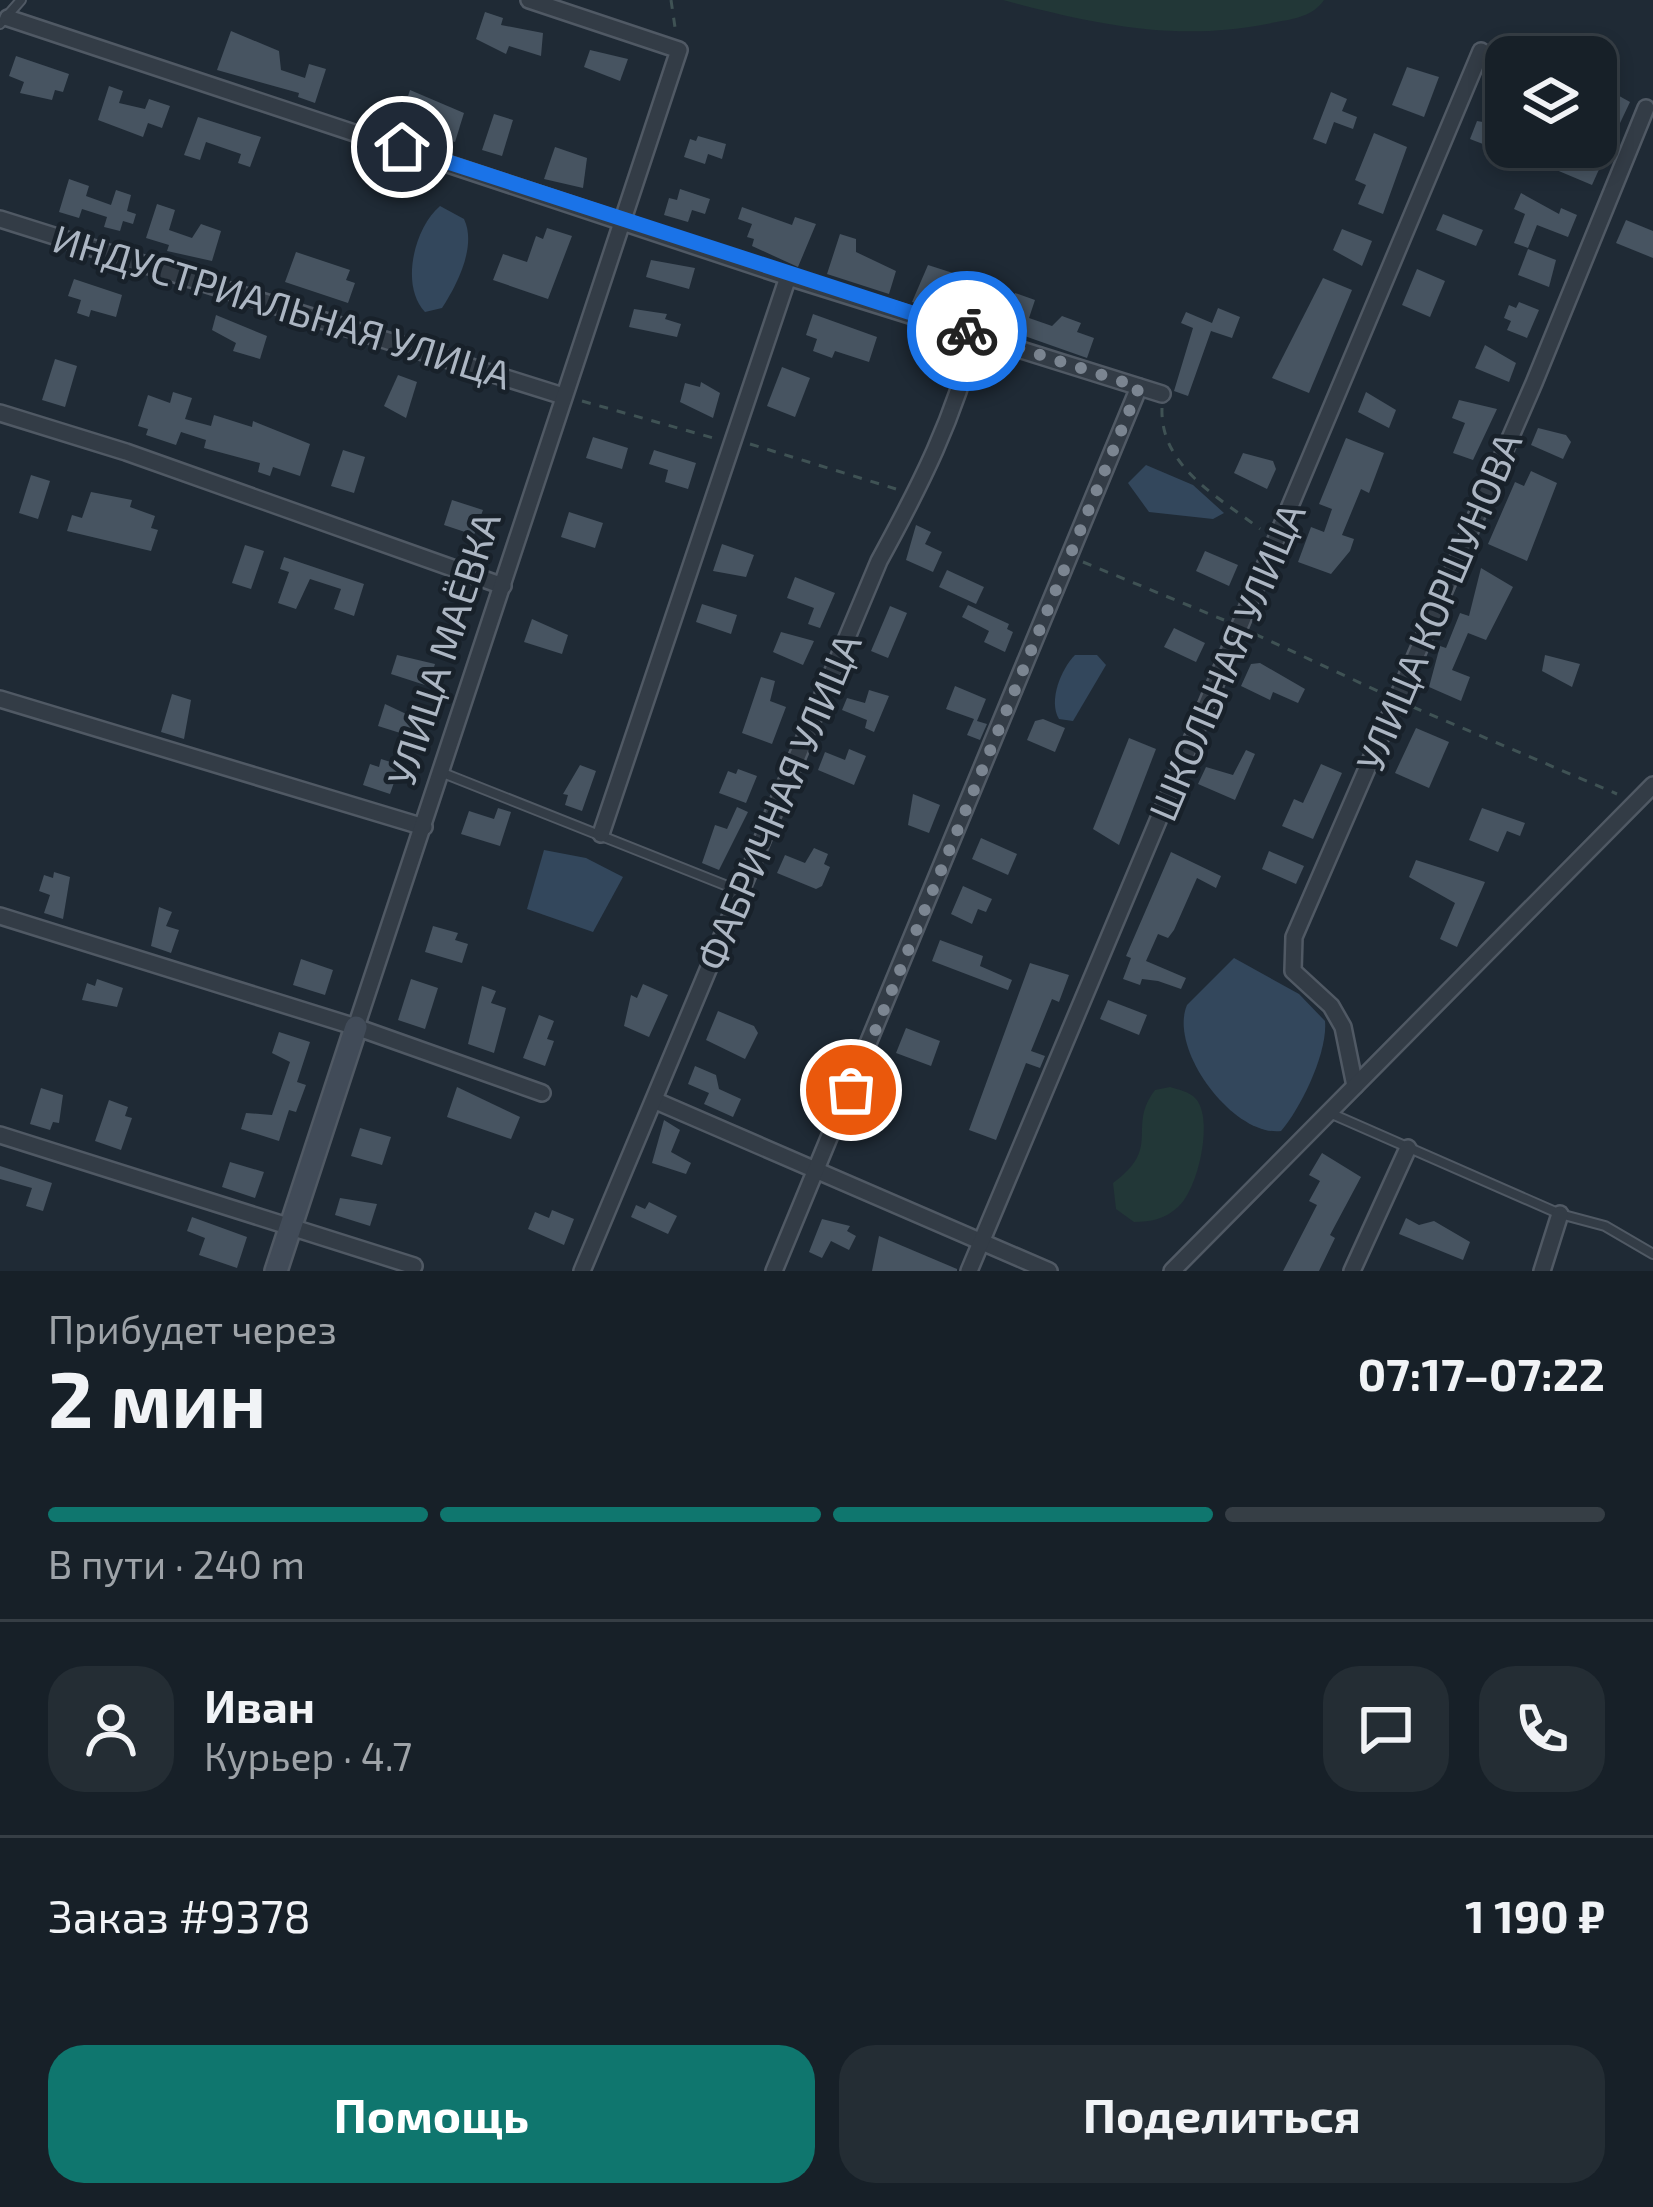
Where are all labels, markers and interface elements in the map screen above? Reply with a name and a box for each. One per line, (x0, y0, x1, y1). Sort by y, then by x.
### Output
map controls (1485, 36, 1617, 168)
button: layers (1485, 36, 1617, 168)
pin (351, 96, 453, 198)
icon: home (369, 114, 435, 180)
street label: ИНДУСТРИАЛЬНАЯ УЛИЦА (48, 213, 517, 398)
courier (907, 271, 1027, 391)
icon: bike (934, 298, 1000, 364)
street label: УЛИЦА КОРШУНОВА (1345, 425, 1530, 778)
street label: ШКОЛЬНАЯ УЛИЦА (1138, 496, 1314, 827)
street label: УЛИЦА МАЁВКА (376, 506, 509, 791)
street label: ФАБРИЧНАЯ УЛИЦА (686, 626, 870, 977)
pin (800, 1039, 902, 1141)
icon: bag (818, 1057, 884, 1123)
text: Прибудет через (48, 1305, 337, 1352)
text: 07:17–07:22 (1358, 1346, 1605, 1400)
text: 2 мин (48, 1350, 266, 1444)
text: В пути · 240 m (48, 1540, 305, 1587)
button: person (48, 1666, 174, 1792)
button: chat (1323, 1666, 1449, 1792)
button: phone (1479, 1666, 1605, 1792)
text: Иван (204, 1678, 315, 1732)
text: Курьер · 4.7 (204, 1732, 412, 1779)
text: Заказ #9378 (48, 1888, 311, 1942)
text: 1 190 ₽ (1465, 1888, 1605, 1942)
button: Помощь (48, 2045, 815, 2183)
button: Поделиться (839, 2045, 1605, 2183)

